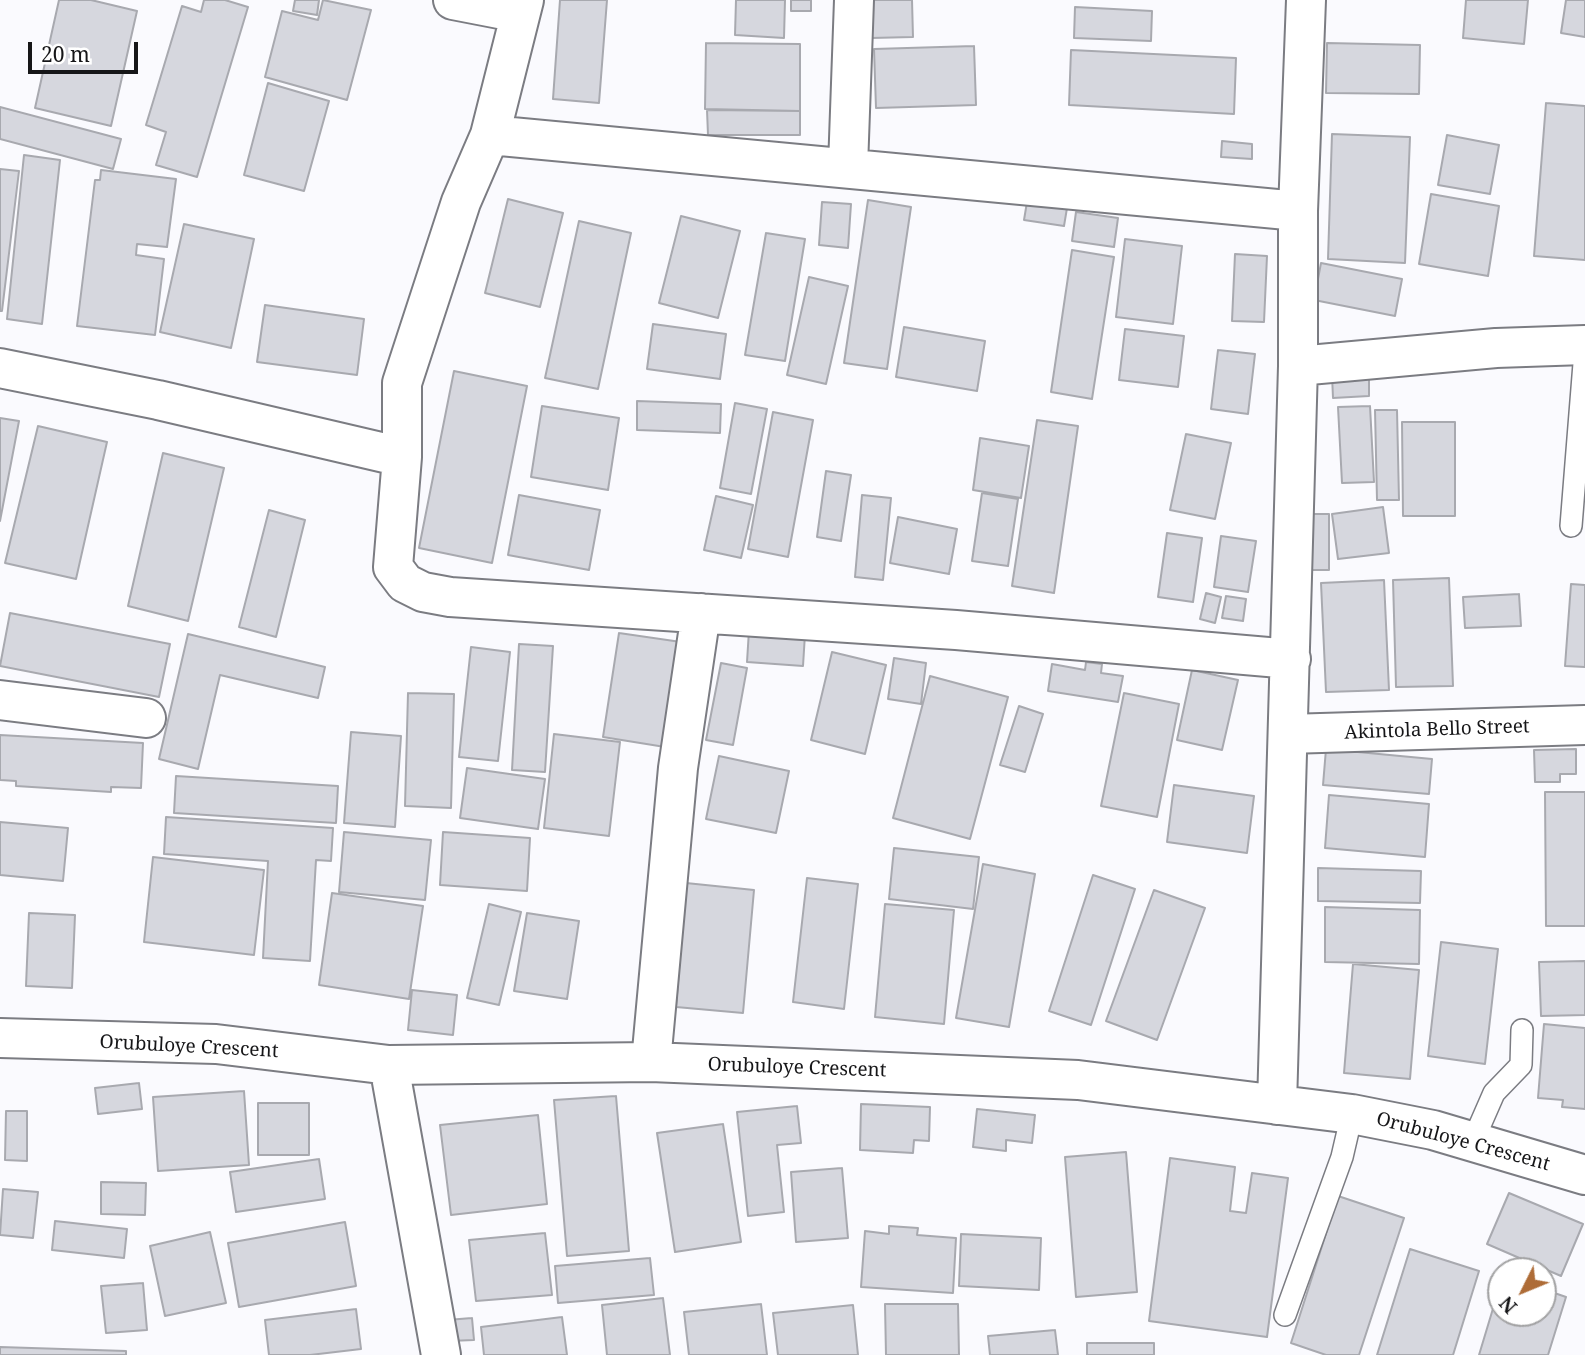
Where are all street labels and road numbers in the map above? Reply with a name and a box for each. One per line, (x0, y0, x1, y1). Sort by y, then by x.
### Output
street label: Akintola Bello Street (1344, 715, 1530, 745)
street label: Orubuloye Crescent (99, 1031, 279, 1063)
street label: Orubuloye Crescent (707, 1053, 887, 1083)
street label: Orubuloye Crescent (1374, 1108, 1552, 1176)

